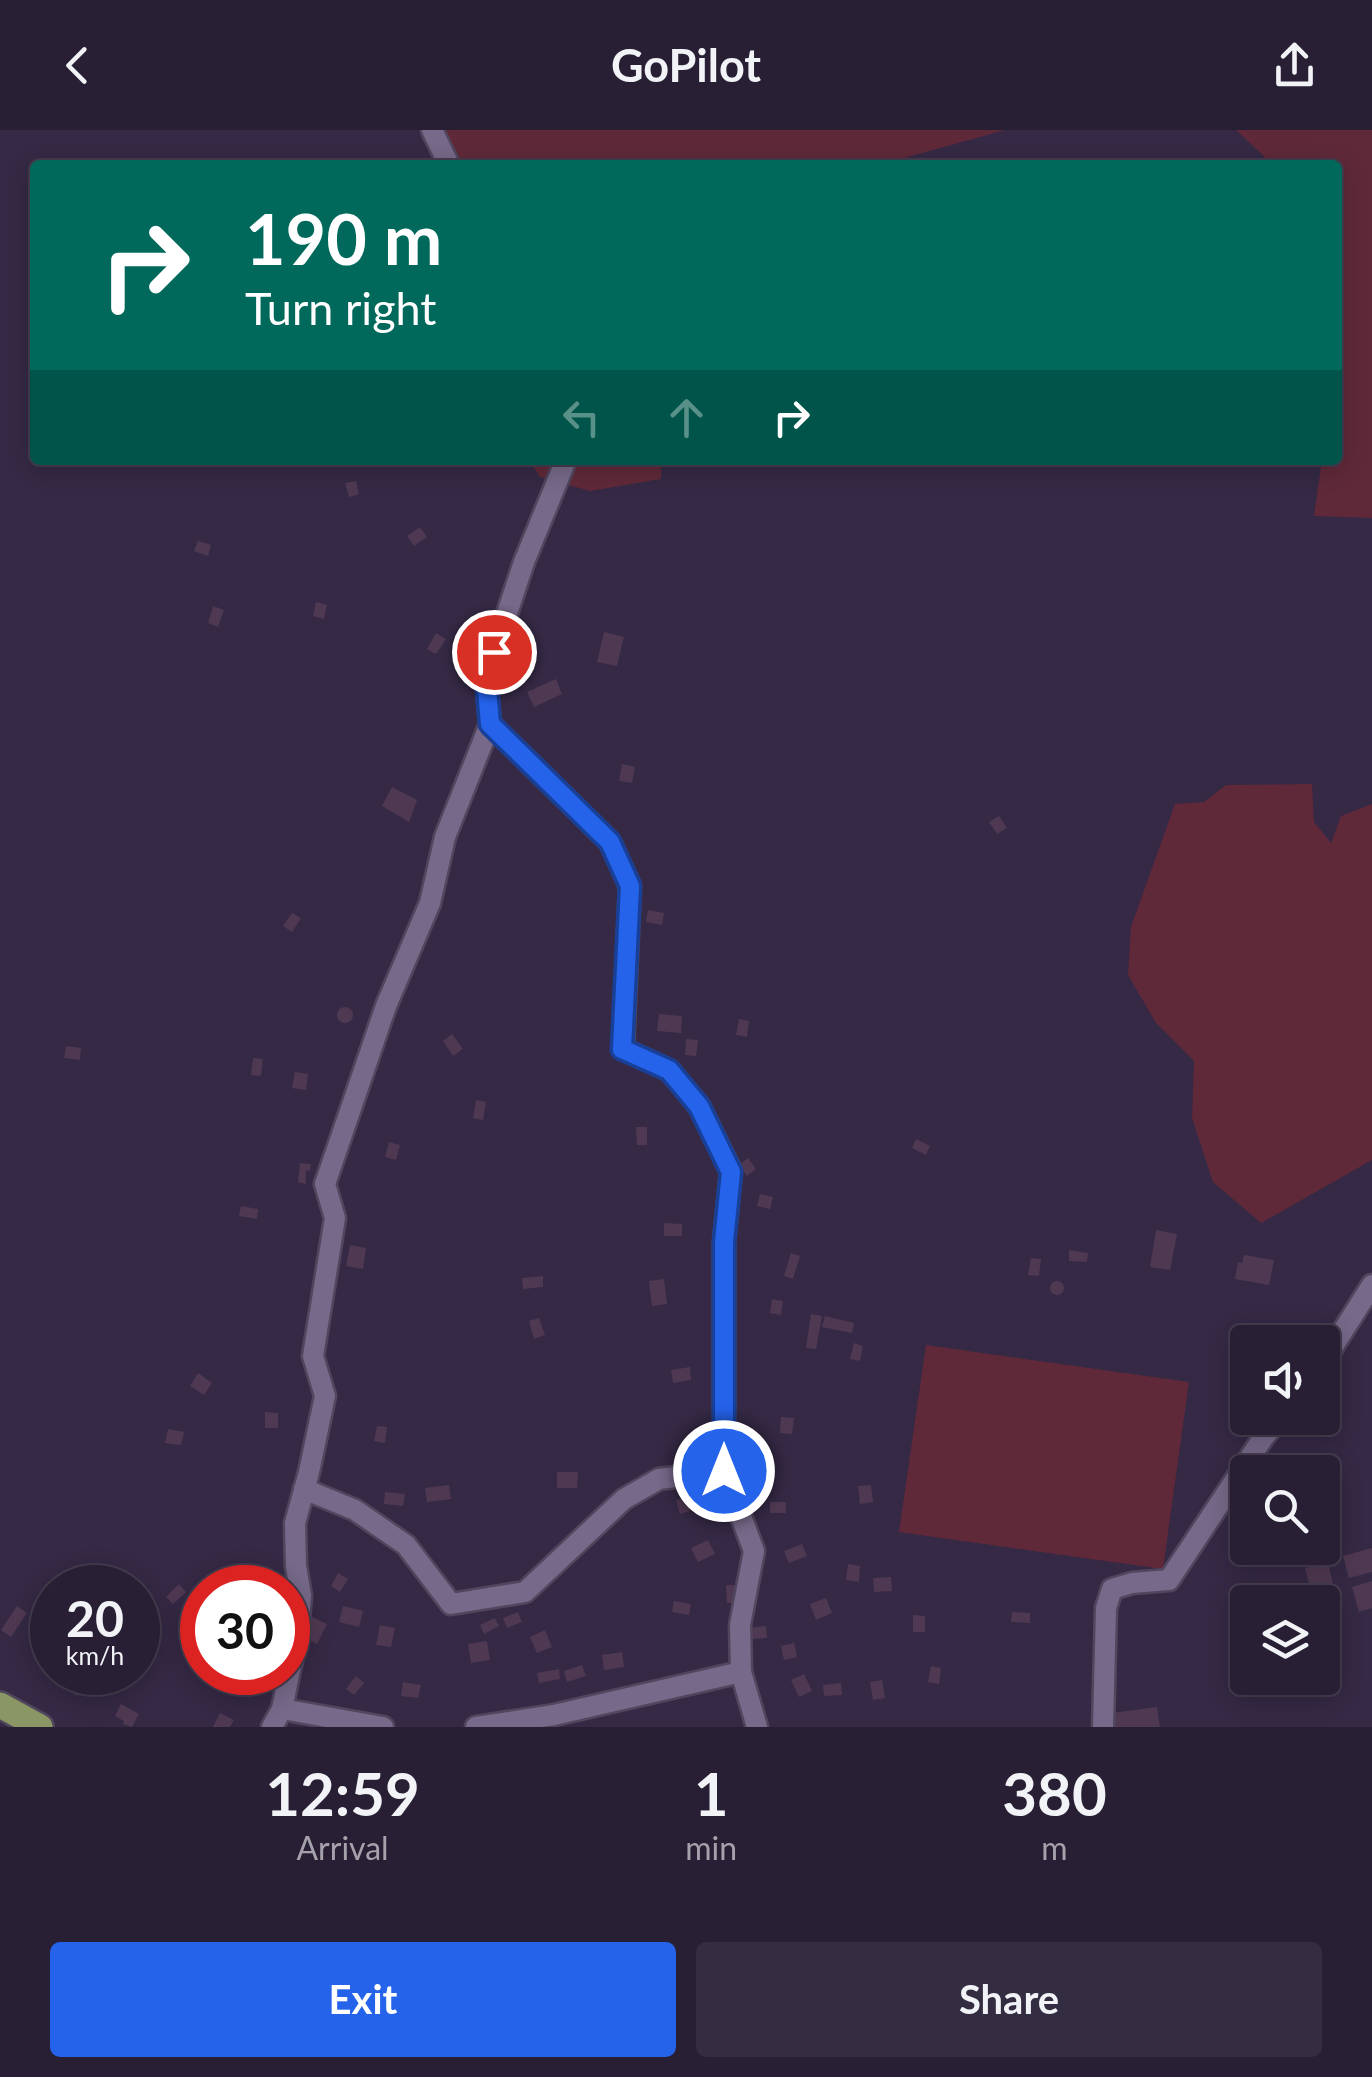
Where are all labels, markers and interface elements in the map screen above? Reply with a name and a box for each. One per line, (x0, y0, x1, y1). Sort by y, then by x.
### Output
icon: back (50, 38, 105, 93)
text: GoPilot (611, 38, 761, 92)
icon: share (1267, 38, 1322, 93)
text: 190 m (245, 196, 442, 280)
icon: right (80, 200, 210, 330)
text: Turn right (245, 281, 436, 335)
icon: left (554, 390, 609, 445)
icon: ahead (659, 390, 714, 445)
icon: right (764, 390, 819, 445)
pin (452, 610, 537, 695)
icon: arrive (467, 625, 522, 680)
map controls (1230, 1325, 1340, 1695)
button: sound (1230, 1325, 1340, 1435)
position arrow (672, 1419, 776, 1523)
button: search (1230, 1455, 1340, 1565)
speed limit sign: 30 (180, 1565, 310, 1695)
button: layers (1230, 1585, 1340, 1695)
text: 20 (66, 1588, 124, 1648)
text: km/h (66, 1640, 124, 1670)
text: 12:59 (265, 1757, 420, 1829)
text: 1 (694, 1757, 729, 1829)
text: 380 (1002, 1757, 1107, 1829)
text: Arrival (296, 1828, 389, 1867)
text: min (685, 1828, 737, 1867)
text: m (1041, 1828, 1068, 1867)
button: Exit (50, 1942, 676, 2057)
button: Share (696, 1942, 1322, 2057)

